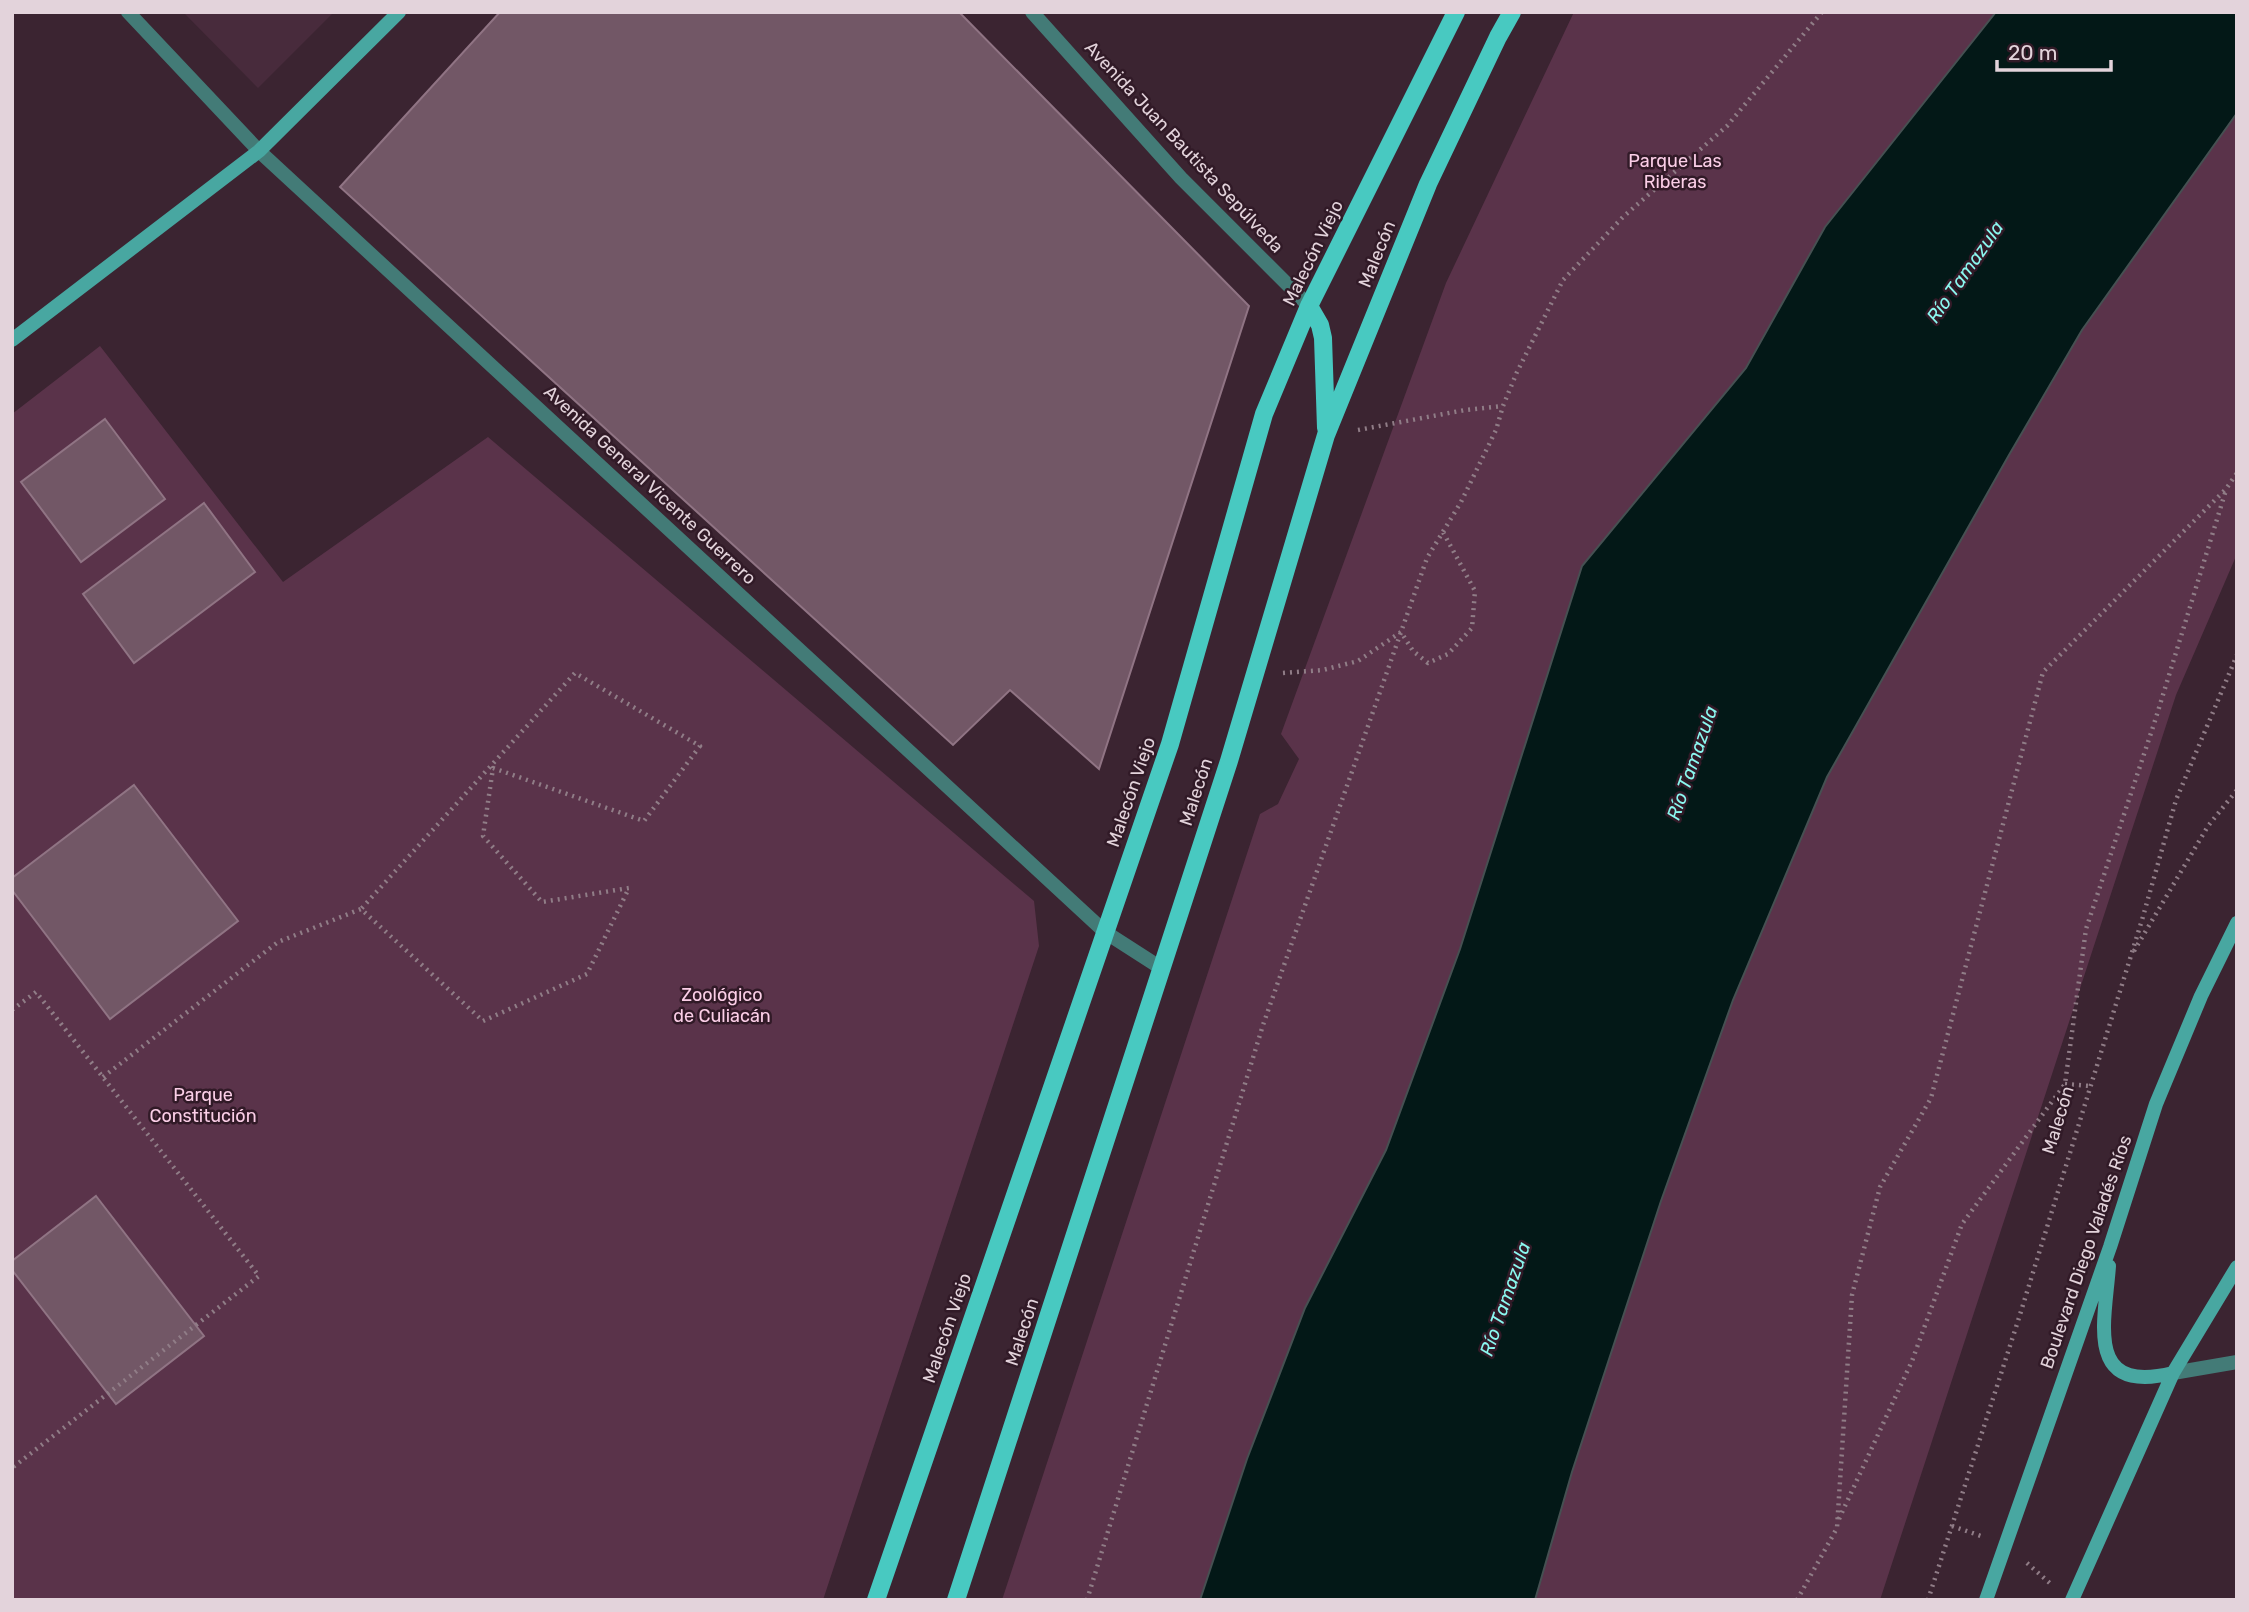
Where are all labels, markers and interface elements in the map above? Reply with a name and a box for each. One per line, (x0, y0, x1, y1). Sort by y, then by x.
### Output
scale bar (1997, 28, 2111, 72)
street label: Avenida Juan Bautista Sepúlveda (1080, 37, 1288, 257)
text: 20 m (2008, 40, 2057, 65)
park label: Parque Las Riberas (1628, 150, 1722, 193)
street label: Malecón Viejo (1278, 197, 1348, 309)
street label: Malecón (1354, 217, 1400, 291)
water label: Río Tamazula (1921, 217, 2009, 327)
street label: Avenida General Vicente Guerrero (539, 381, 761, 589)
water label: Río Tamazula (1662, 703, 1722, 823)
street label: Malecón Viejo (1102, 734, 1160, 850)
street label: Malecón (1175, 755, 1217, 829)
park label: Zoológico de Culiacán (673, 984, 771, 1027)
street label: Malecón (2037, 1083, 2079, 1157)
park label: Parque Constitución (149, 1084, 257, 1127)
street label: Boulevard Diego Valadés Ríos (2036, 1132, 2136, 1372)
water label: Río Tamazula (1475, 1239, 1535, 1359)
street label: Malecón Viejo (918, 1270, 976, 1386)
street label: Malecón (1001, 1295, 1043, 1369)

